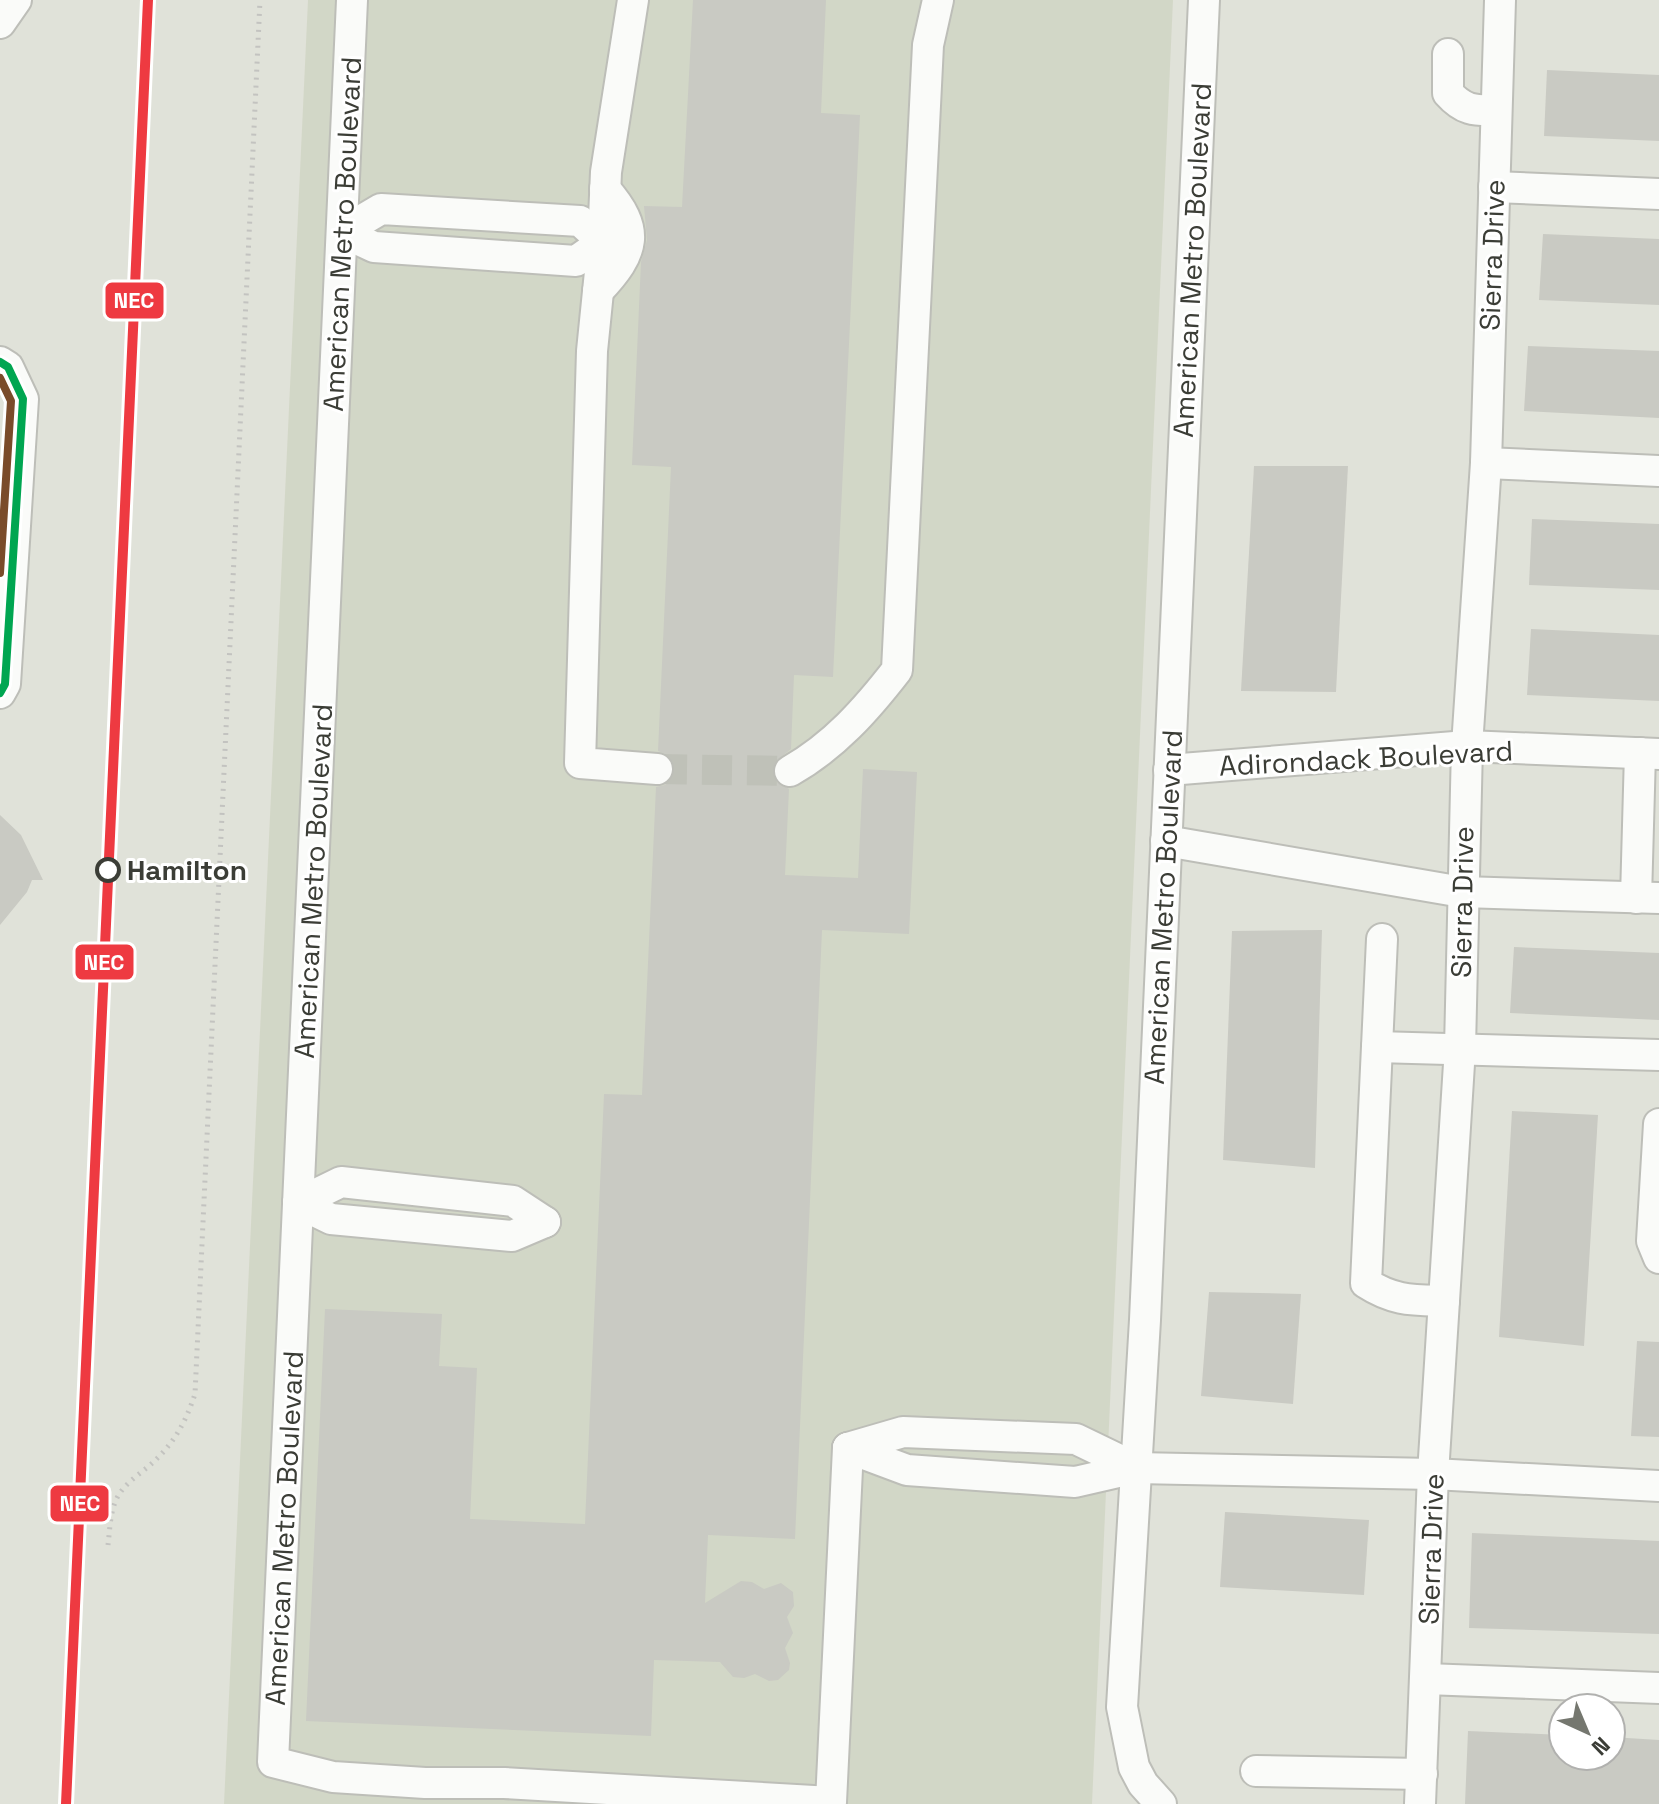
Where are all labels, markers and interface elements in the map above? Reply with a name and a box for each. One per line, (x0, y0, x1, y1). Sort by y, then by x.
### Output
street label: American Metro Boulevard (315, 56, 369, 412)
street label: American Metro Boulevard (1165, 82, 1219, 438)
street label: Sierra Drive (1471, 179, 1513, 331)
line badge: NEC (104, 281, 165, 320)
text: NEC (113, 286, 155, 314)
street label: American Metro Boulevard (286, 703, 340, 1059)
street label: American Metro Boulevard (1136, 729, 1190, 1085)
street label: Adirondack Boulevard (1218, 732, 1514, 784)
street label: Sierra Drive (1443, 826, 1481, 978)
place label: Hamilton (127, 852, 247, 888)
marker: Hamilton (96, 858, 120, 882)
line badge: NEC (74, 943, 135, 981)
text: NEC (83, 948, 125, 976)
street label: American Metro Boulevard (257, 1350, 311, 1706)
street label: Sierra Drive (1410, 1473, 1452, 1625)
line badge: NEC (49, 1484, 110, 1523)
text: NEC (59, 1489, 101, 1517)
north arrow (1547, 1692, 1627, 1772)
text: N (1586, 1731, 1616, 1762)

